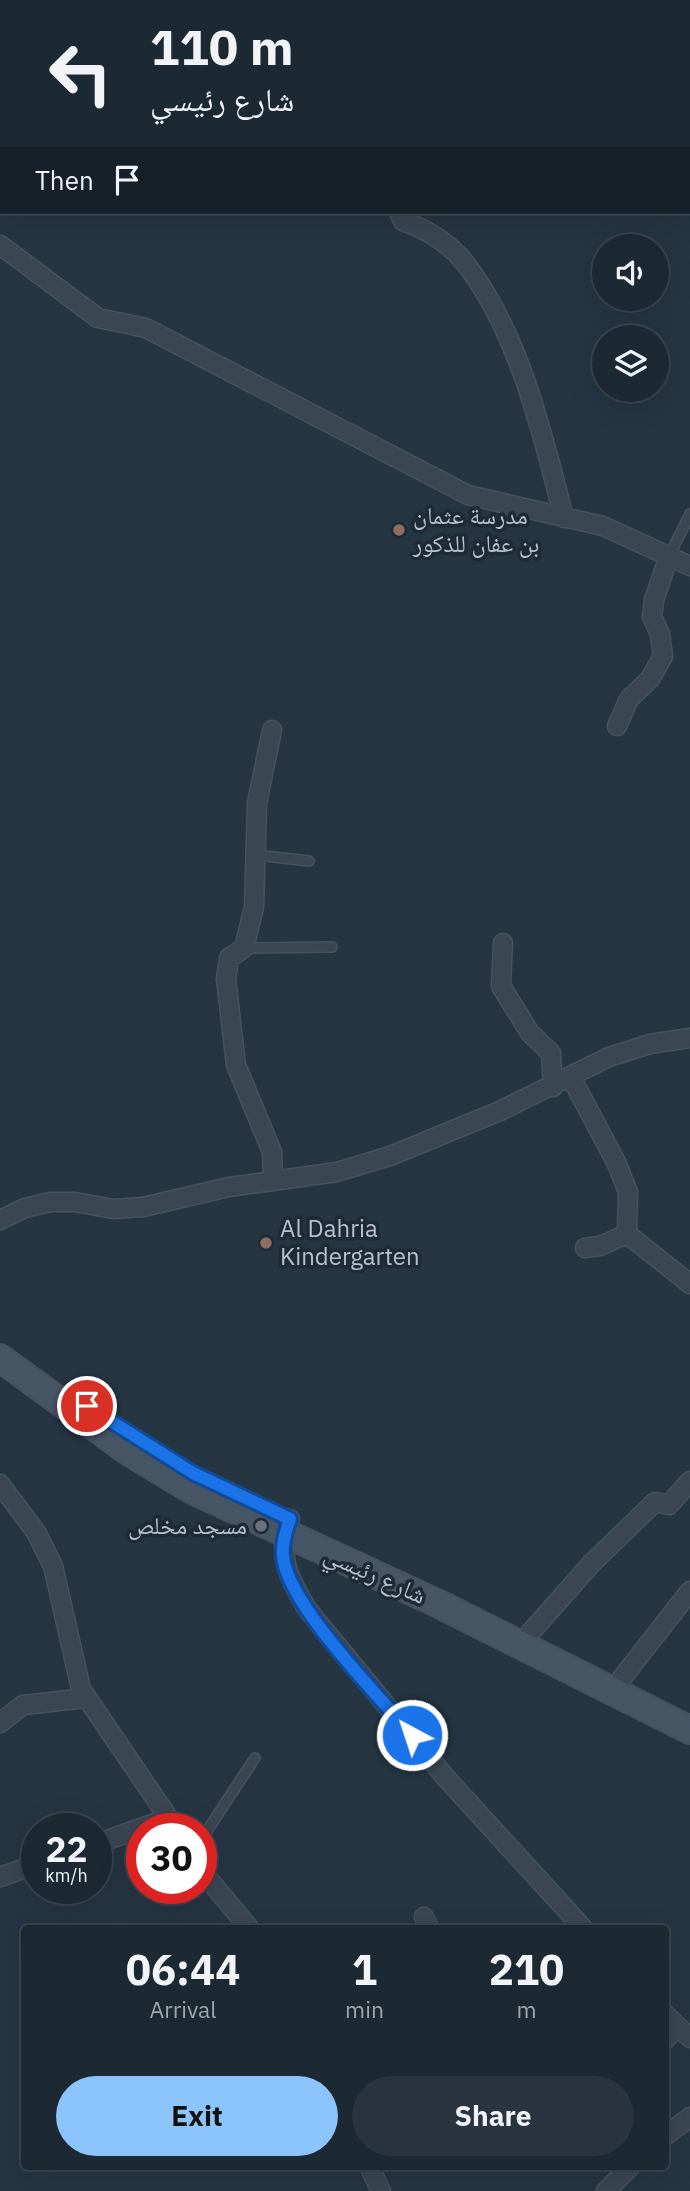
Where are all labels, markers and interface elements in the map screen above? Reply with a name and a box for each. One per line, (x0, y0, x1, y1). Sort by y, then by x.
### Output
text: 110 m (150, 15, 294, 78)
icon: left (35, 28, 126, 119)
text: شارع رئيسي (150, 78, 294, 120)
icon: arrive (108, 161, 146, 199)
text: Then (35, 163, 94, 197)
map controls (592, 234, 669, 402)
button: sound (592, 234, 669, 311)
button: layers (592, 325, 669, 402)
place label: مدرسة عثمان بن عفان للذكور (412, 499, 539, 559)
marker: مدرسة عثمان بن عفان للذكور (391, 522, 407, 538)
place label: Al Dahria Kindergarten (280, 1212, 420, 1272)
marker: Al Dahria Kindergarten (258, 1235, 274, 1251)
pin (57, 1376, 117, 1436)
icon: arrive (68, 1387, 106, 1425)
place label: مسجد مخلص (128, 1509, 247, 1541)
marker: مسجد مخلص (253, 1518, 269, 1534)
street label: شارع رئيسي (318, 1537, 431, 1614)
position arrow (375, 1698, 449, 1772)
speed limit sign: 30 (126, 1813, 217, 1904)
text: 22 (45, 1826, 88, 1872)
text: km/h (45, 1864, 88, 1887)
text: 06:44 (126, 1942, 240, 1997)
text: 1 (352, 1942, 377, 1997)
text: 210 (489, 1942, 564, 1997)
text: Arrival (150, 1994, 217, 2024)
text: min (345, 1994, 384, 2024)
text: m (516, 1994, 537, 2024)
button: Exit (56, 2076, 338, 2156)
button: Share (352, 2076, 634, 2156)

